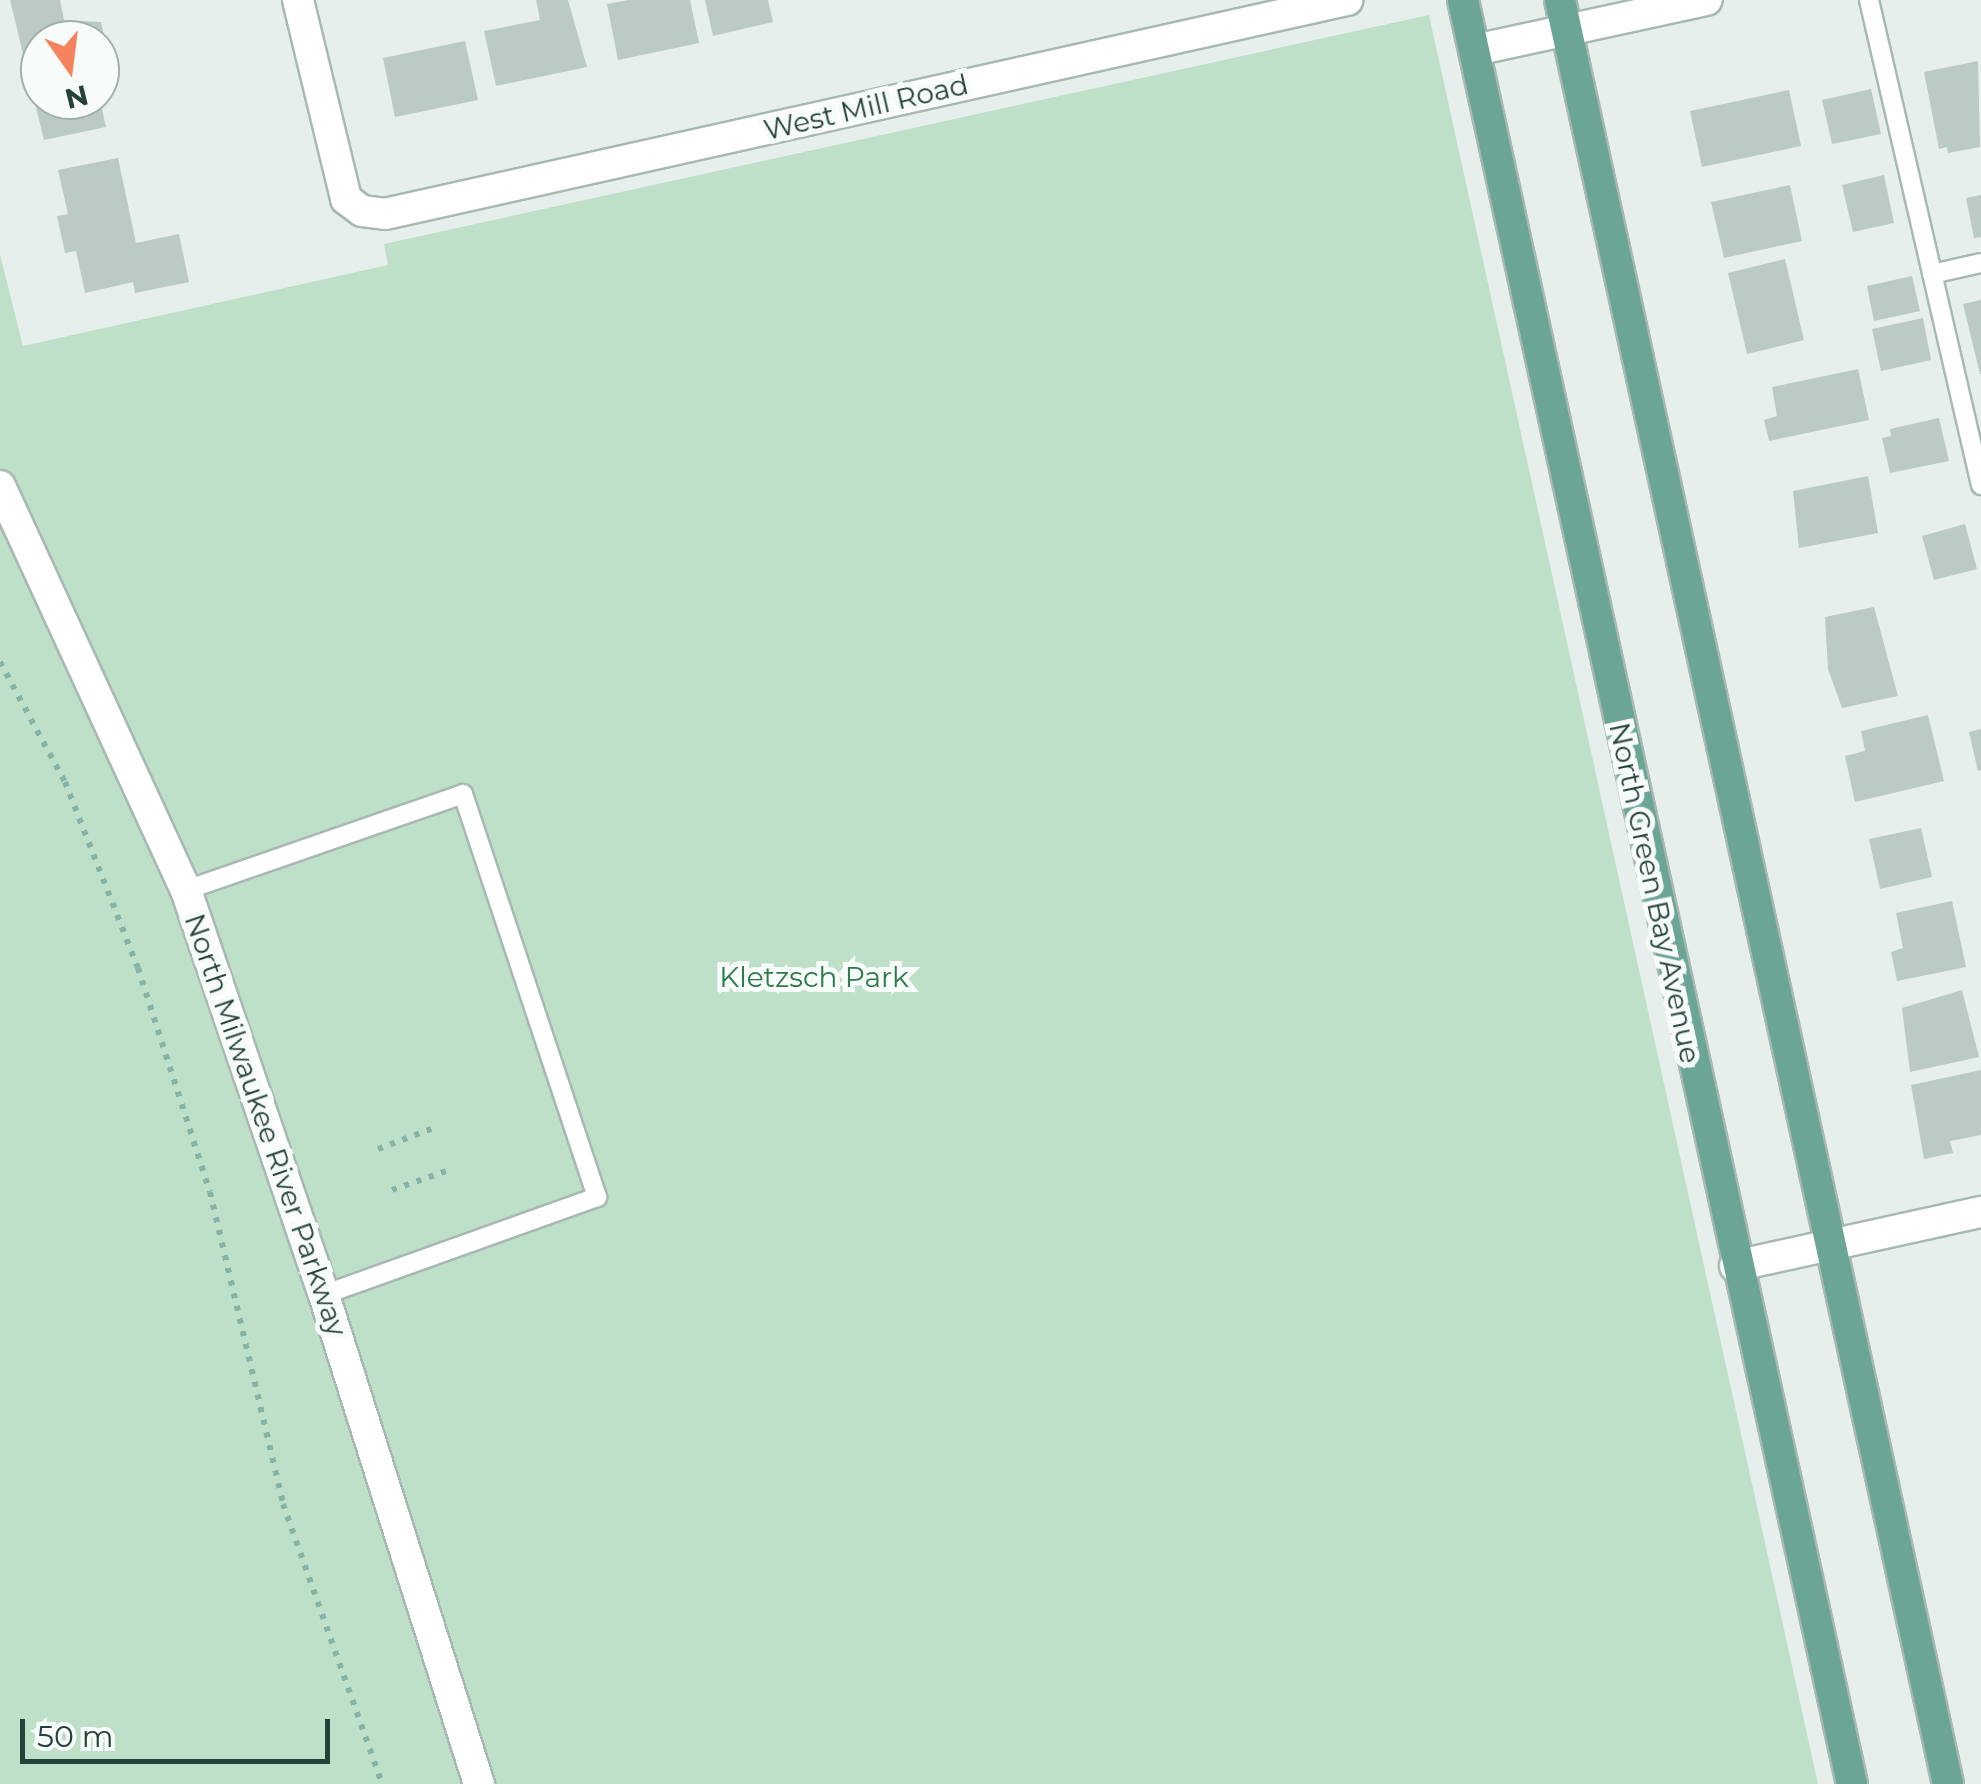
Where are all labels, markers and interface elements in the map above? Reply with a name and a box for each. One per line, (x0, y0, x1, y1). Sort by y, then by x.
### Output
north arrow (20, 20, 120, 120)
street label: West Mill Road (761, 67, 971, 147)
text: N (62, 78, 92, 116)
street label: North Green Bay Avenue (1602, 720, 1708, 1066)
street label: North Milwaukee River Parkway (178, 909, 354, 1341)
park label: Kletzsch Park (719, 960, 909, 994)
scale bar (25, 1699, 335, 1761)
text: 50 m (37, 1718, 114, 1755)

